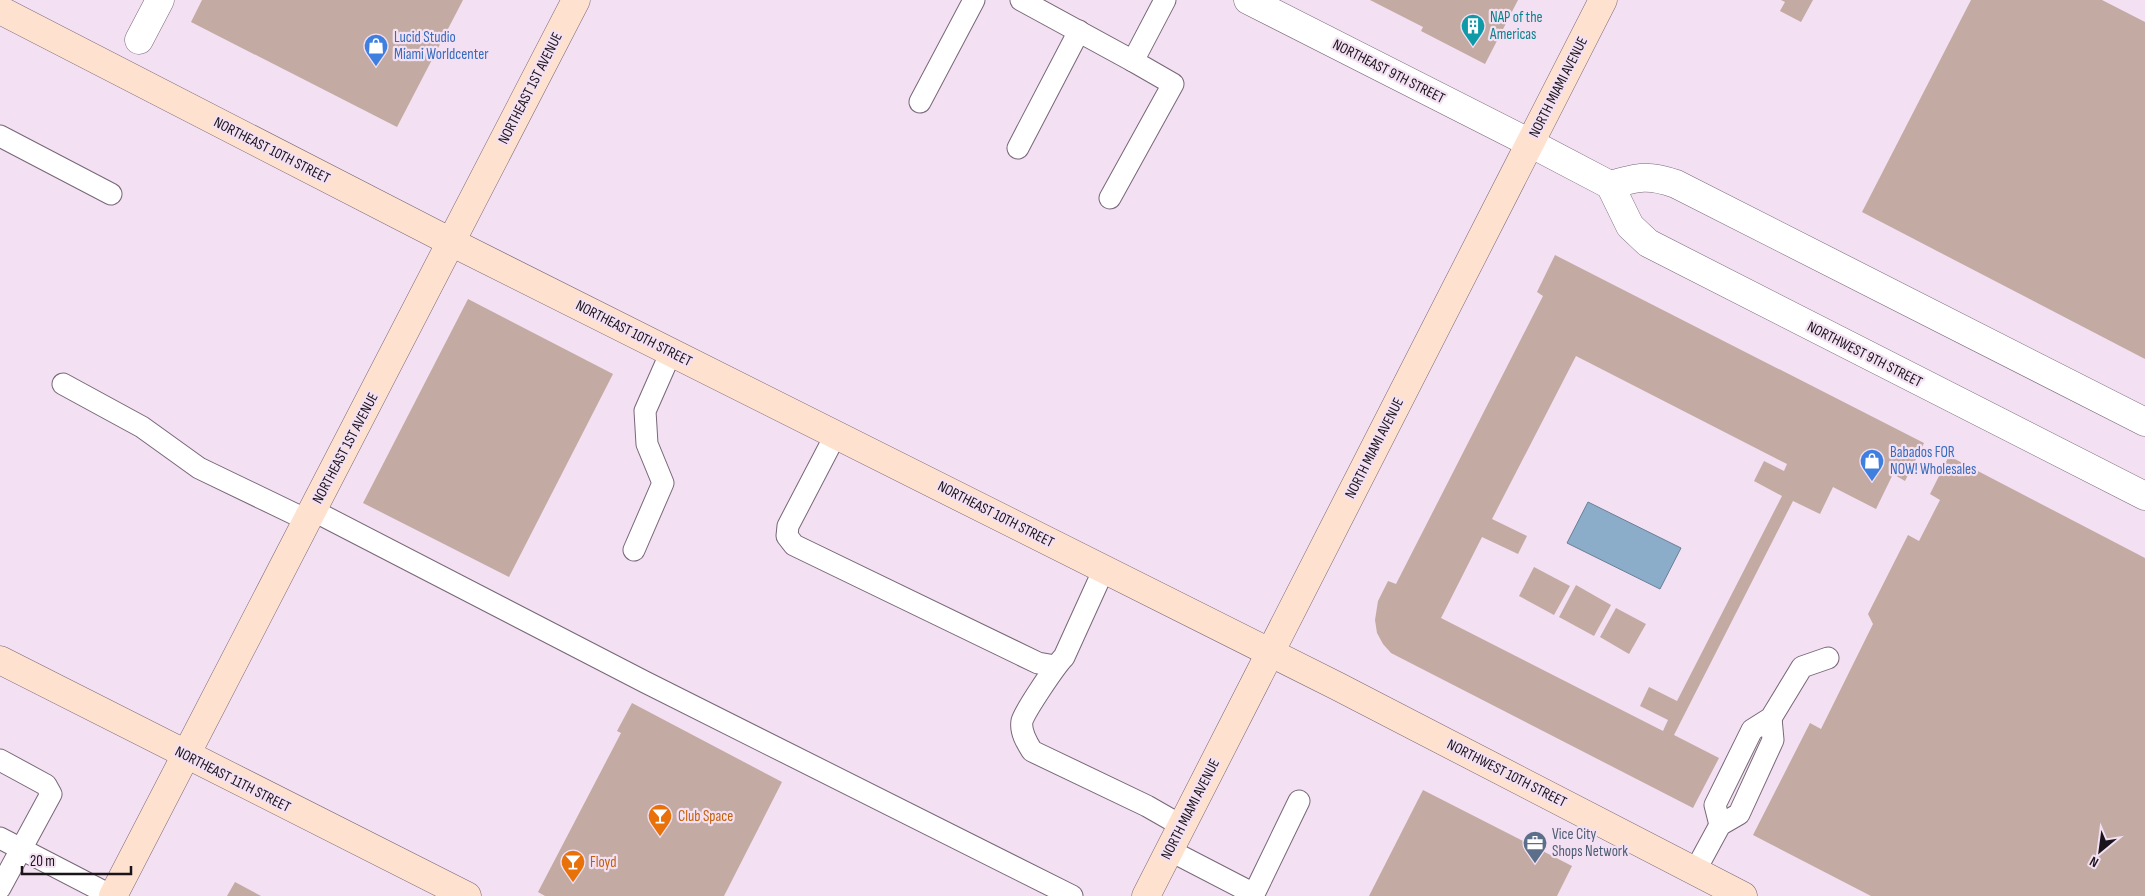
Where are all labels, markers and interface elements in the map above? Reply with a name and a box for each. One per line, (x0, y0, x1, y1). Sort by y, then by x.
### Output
place label: NAP of the Americas (1489, 8, 1543, 44)
building icon: NAP of the Americas (1460, 13, 1486, 47)
place label: Lucid Studio Miami Worldcenter (394, 28, 489, 64)
street label: NORTHEAST 1ST AVENUE (494, 29, 567, 147)
shop icon: Lucid Studio Miami Worldcenter (363, 33, 389, 67)
street label: NORTH MIAMI AVENUE (1525, 34, 1592, 141)
street label: NORTHEAST 9TH STREET (1330, 35, 1448, 108)
street label: NORTHEAST 10TH STREET (210, 113, 333, 188)
street label: NORTHEAST 10TH STREET (572, 296, 695, 371)
street label: NORTHWEST 9TH STREET (1804, 317, 1926, 392)
street label: NORTHEAST 1ST AVENUE (308, 389, 383, 507)
street label: NORTH MIAMI AVENUE (1341, 395, 1408, 502)
place label: Babados FOR NOW! Wholesales (1890, 443, 1976, 479)
shop icon: Babados FOR NOW! Wholesales (1859, 448, 1885, 482)
street label: NORTHEAST 10TH STREET (934, 477, 1057, 552)
street label: NORTHWEST 10TH STREET (1444, 735, 1570, 812)
street label: NORTHEAST 11TH STREET (172, 742, 294, 817)
street label: NORTH MIAMI AVENUE (1157, 756, 1224, 863)
bar icon: Club Space (647, 803, 673, 837)
place label: Club Space (678, 807, 733, 826)
place label: Vice City Shops Network (1552, 825, 1628, 861)
north arrow (2075, 826, 2125, 876)
office icon: Vice City Shops Network (1522, 830, 1548, 864)
scale bar (22, 844, 131, 876)
bar icon: Floyd (560, 849, 586, 883)
text: 20 m (30, 852, 55, 871)
place label: Floyd (590, 853, 617, 872)
text: N (2087, 853, 2101, 871)

